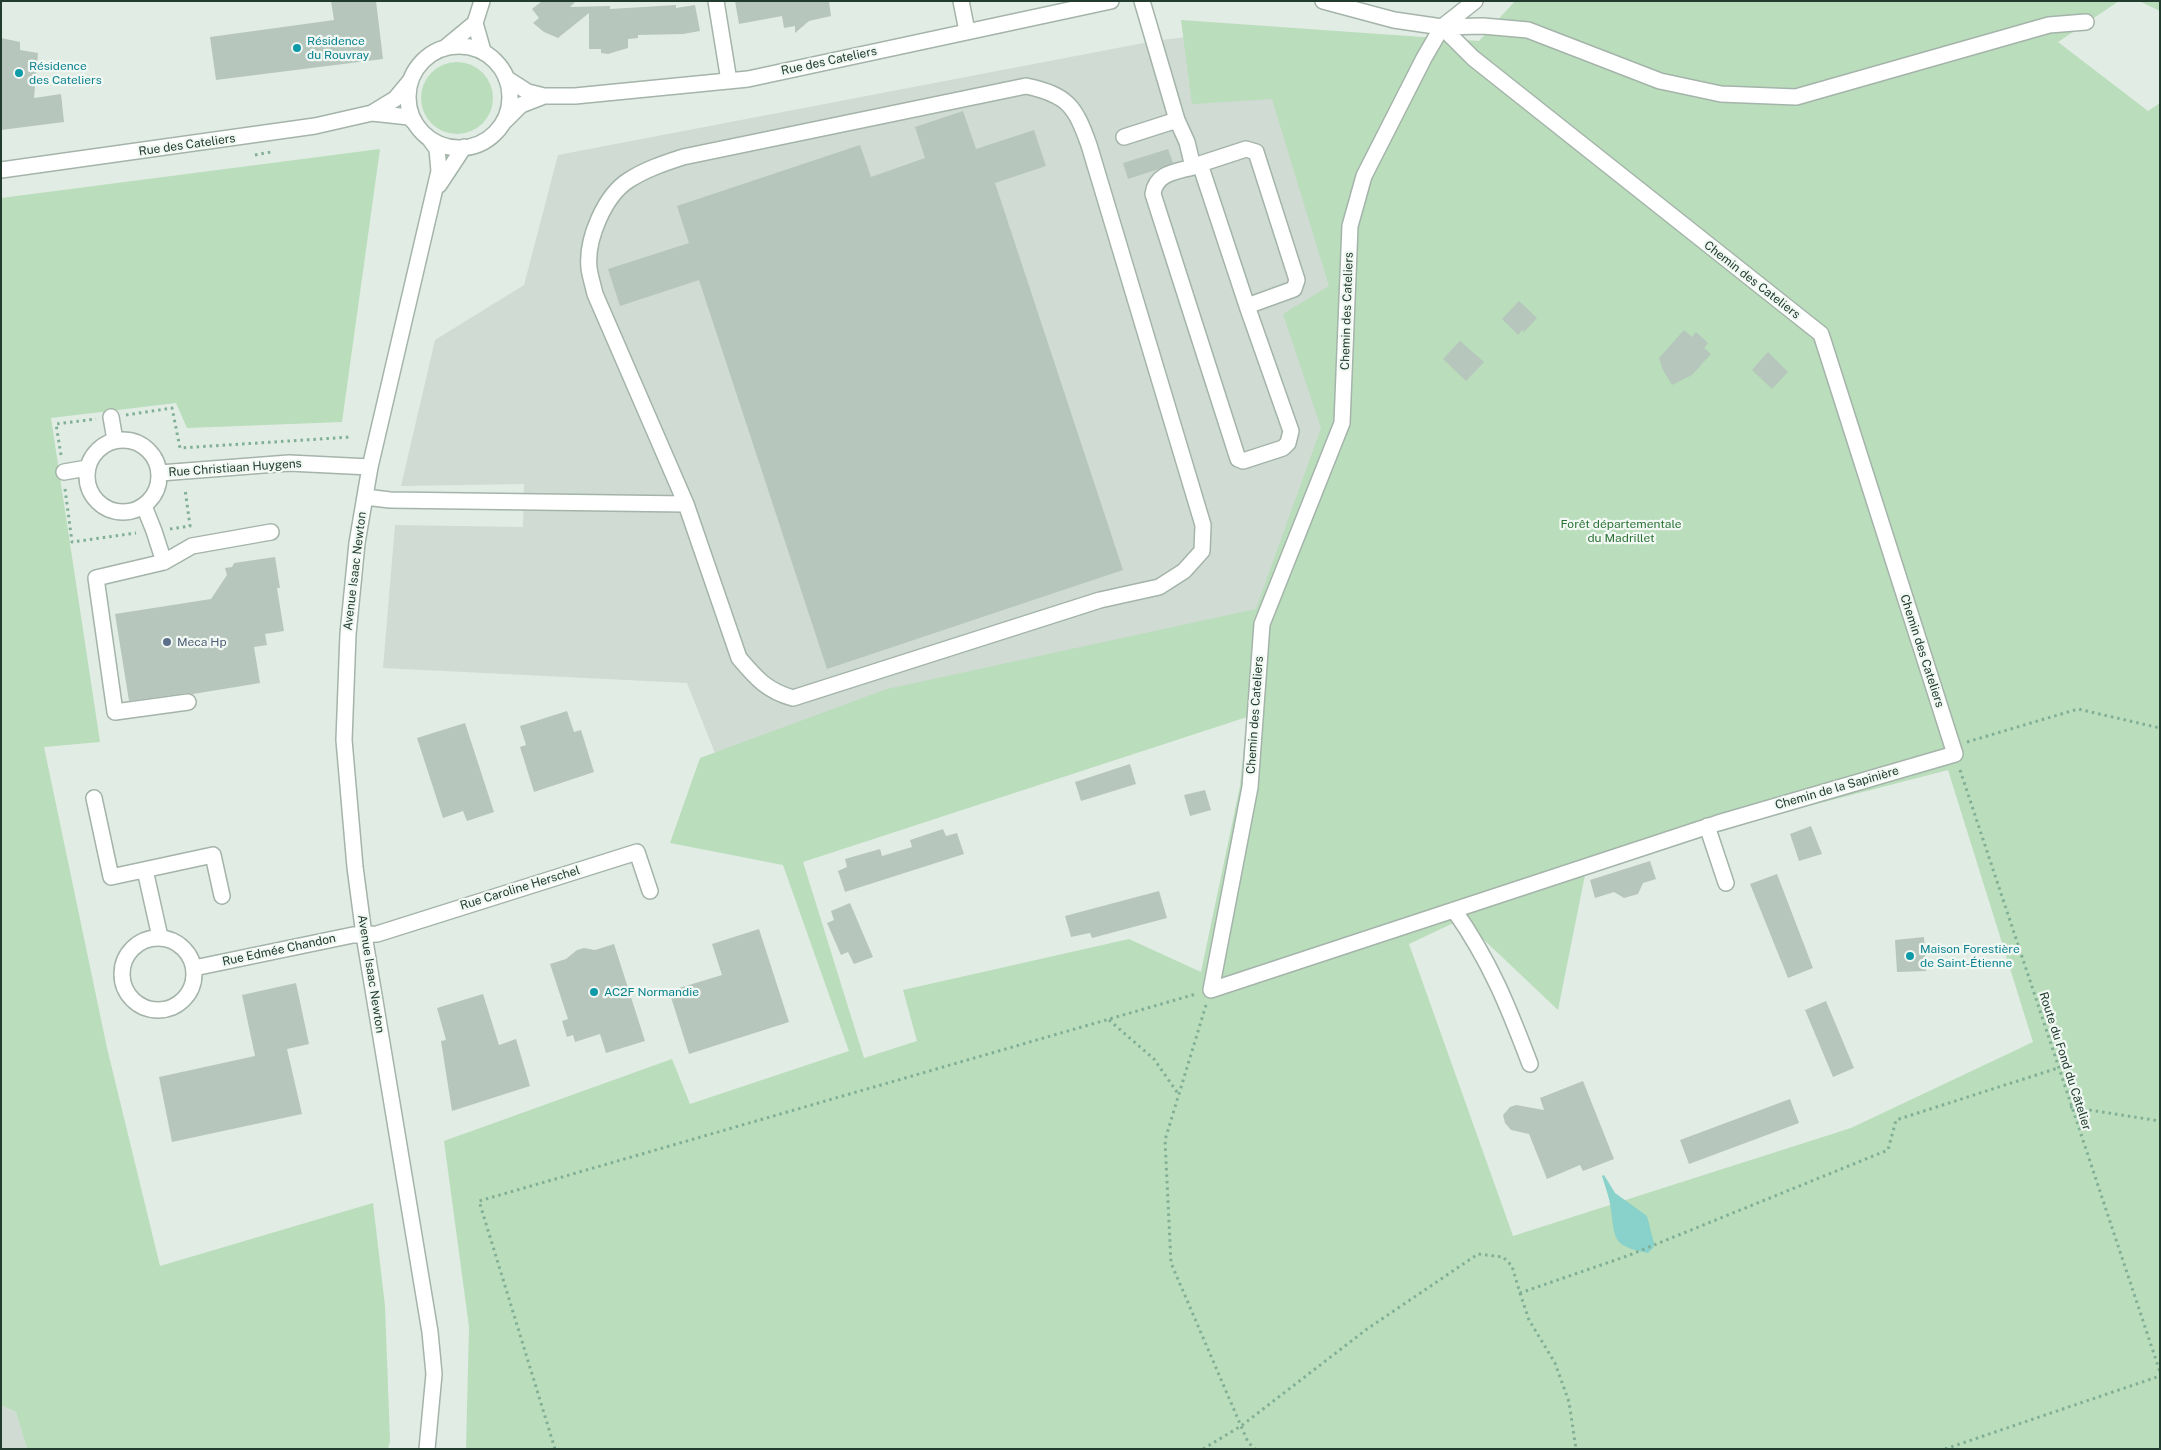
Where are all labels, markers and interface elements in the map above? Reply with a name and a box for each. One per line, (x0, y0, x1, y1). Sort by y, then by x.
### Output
place label: Résidence du Rouvray (307, 34, 369, 62)
marker: Résidence du Rouvray (291, 42, 303, 54)
street label: Rue des Cateliers (780, 44, 878, 78)
place label: Résidence des Cateliers (29, 59, 102, 87)
marker: Résidence des Cateliers (13, 67, 25, 79)
street label: Rue des Cateliers (138, 131, 236, 159)
street label: Chemin des Cateliers (1701, 238, 1803, 322)
street label: Chemin des Cateliers (1338, 252, 1356, 370)
street label: Rue Christiaan Huygens (168, 456, 302, 480)
street label: Avenue Isaac Newton (341, 511, 369, 631)
park label: Forêt départementale du Madrillet (1560, 517, 1682, 545)
street label: Chemin des Cateliers (1897, 593, 1947, 709)
place label: Meca Hp (177, 635, 227, 649)
marker: Meca Hp (161, 636, 173, 648)
street label: Chemin des Cateliers (1244, 656, 1266, 774)
street label: Chemin de la Sapinière (1773, 763, 1901, 813)
street label: Rue Caroline Herschel (458, 863, 582, 913)
street label: Avenue Isaac Newton (355, 914, 387, 1034)
street label: Rue Edmée Chandon (221, 931, 337, 969)
place label: Maison Forestière de Saint-Étienne (1920, 942, 2020, 970)
marker: Maison Forestière de Saint-Étienne (1904, 950, 1916, 962)
place label: AC2F Normandie (604, 985, 699, 999)
marker: AC2F Normandie (588, 986, 600, 998)
street label: Route du Fond du Câtelier (2036, 990, 2094, 1132)

